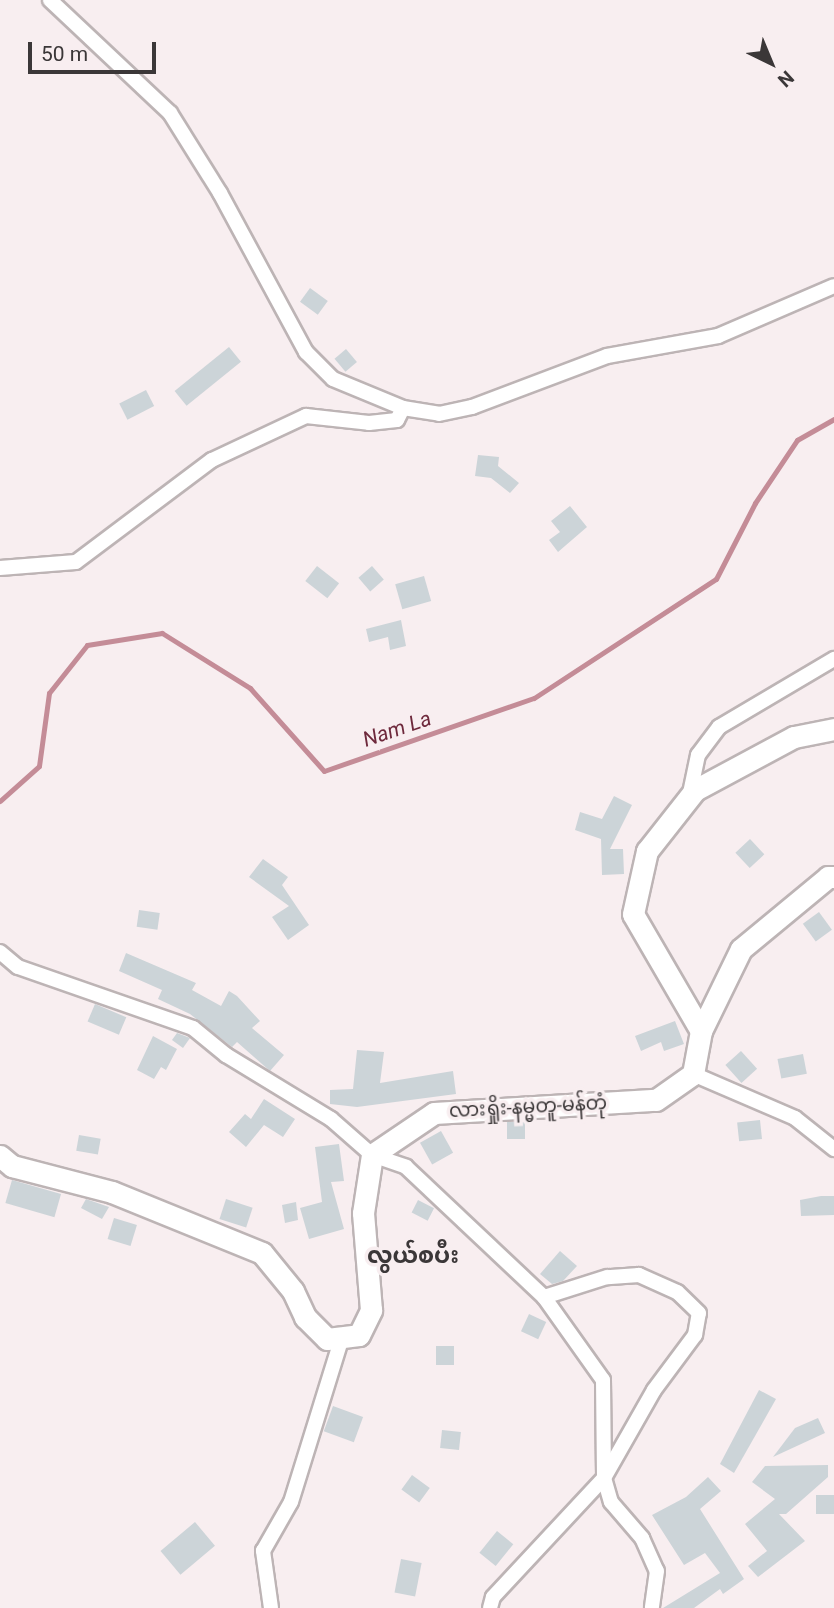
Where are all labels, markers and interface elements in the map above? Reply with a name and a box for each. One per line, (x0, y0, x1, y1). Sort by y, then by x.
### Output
scale bar (32, 28, 159, 72)
north arrow (736, 28, 806, 98)
text: 50 m (41, 42, 88, 66)
text: N (773, 66, 798, 92)
water label: Nam La (359, 706, 435, 752)
street label: လားရှိုး-နမ္မတူ-မန်တုံ (448, 1091, 608, 1123)
district label: လွယ်စပီး (367, 1242, 459, 1270)

